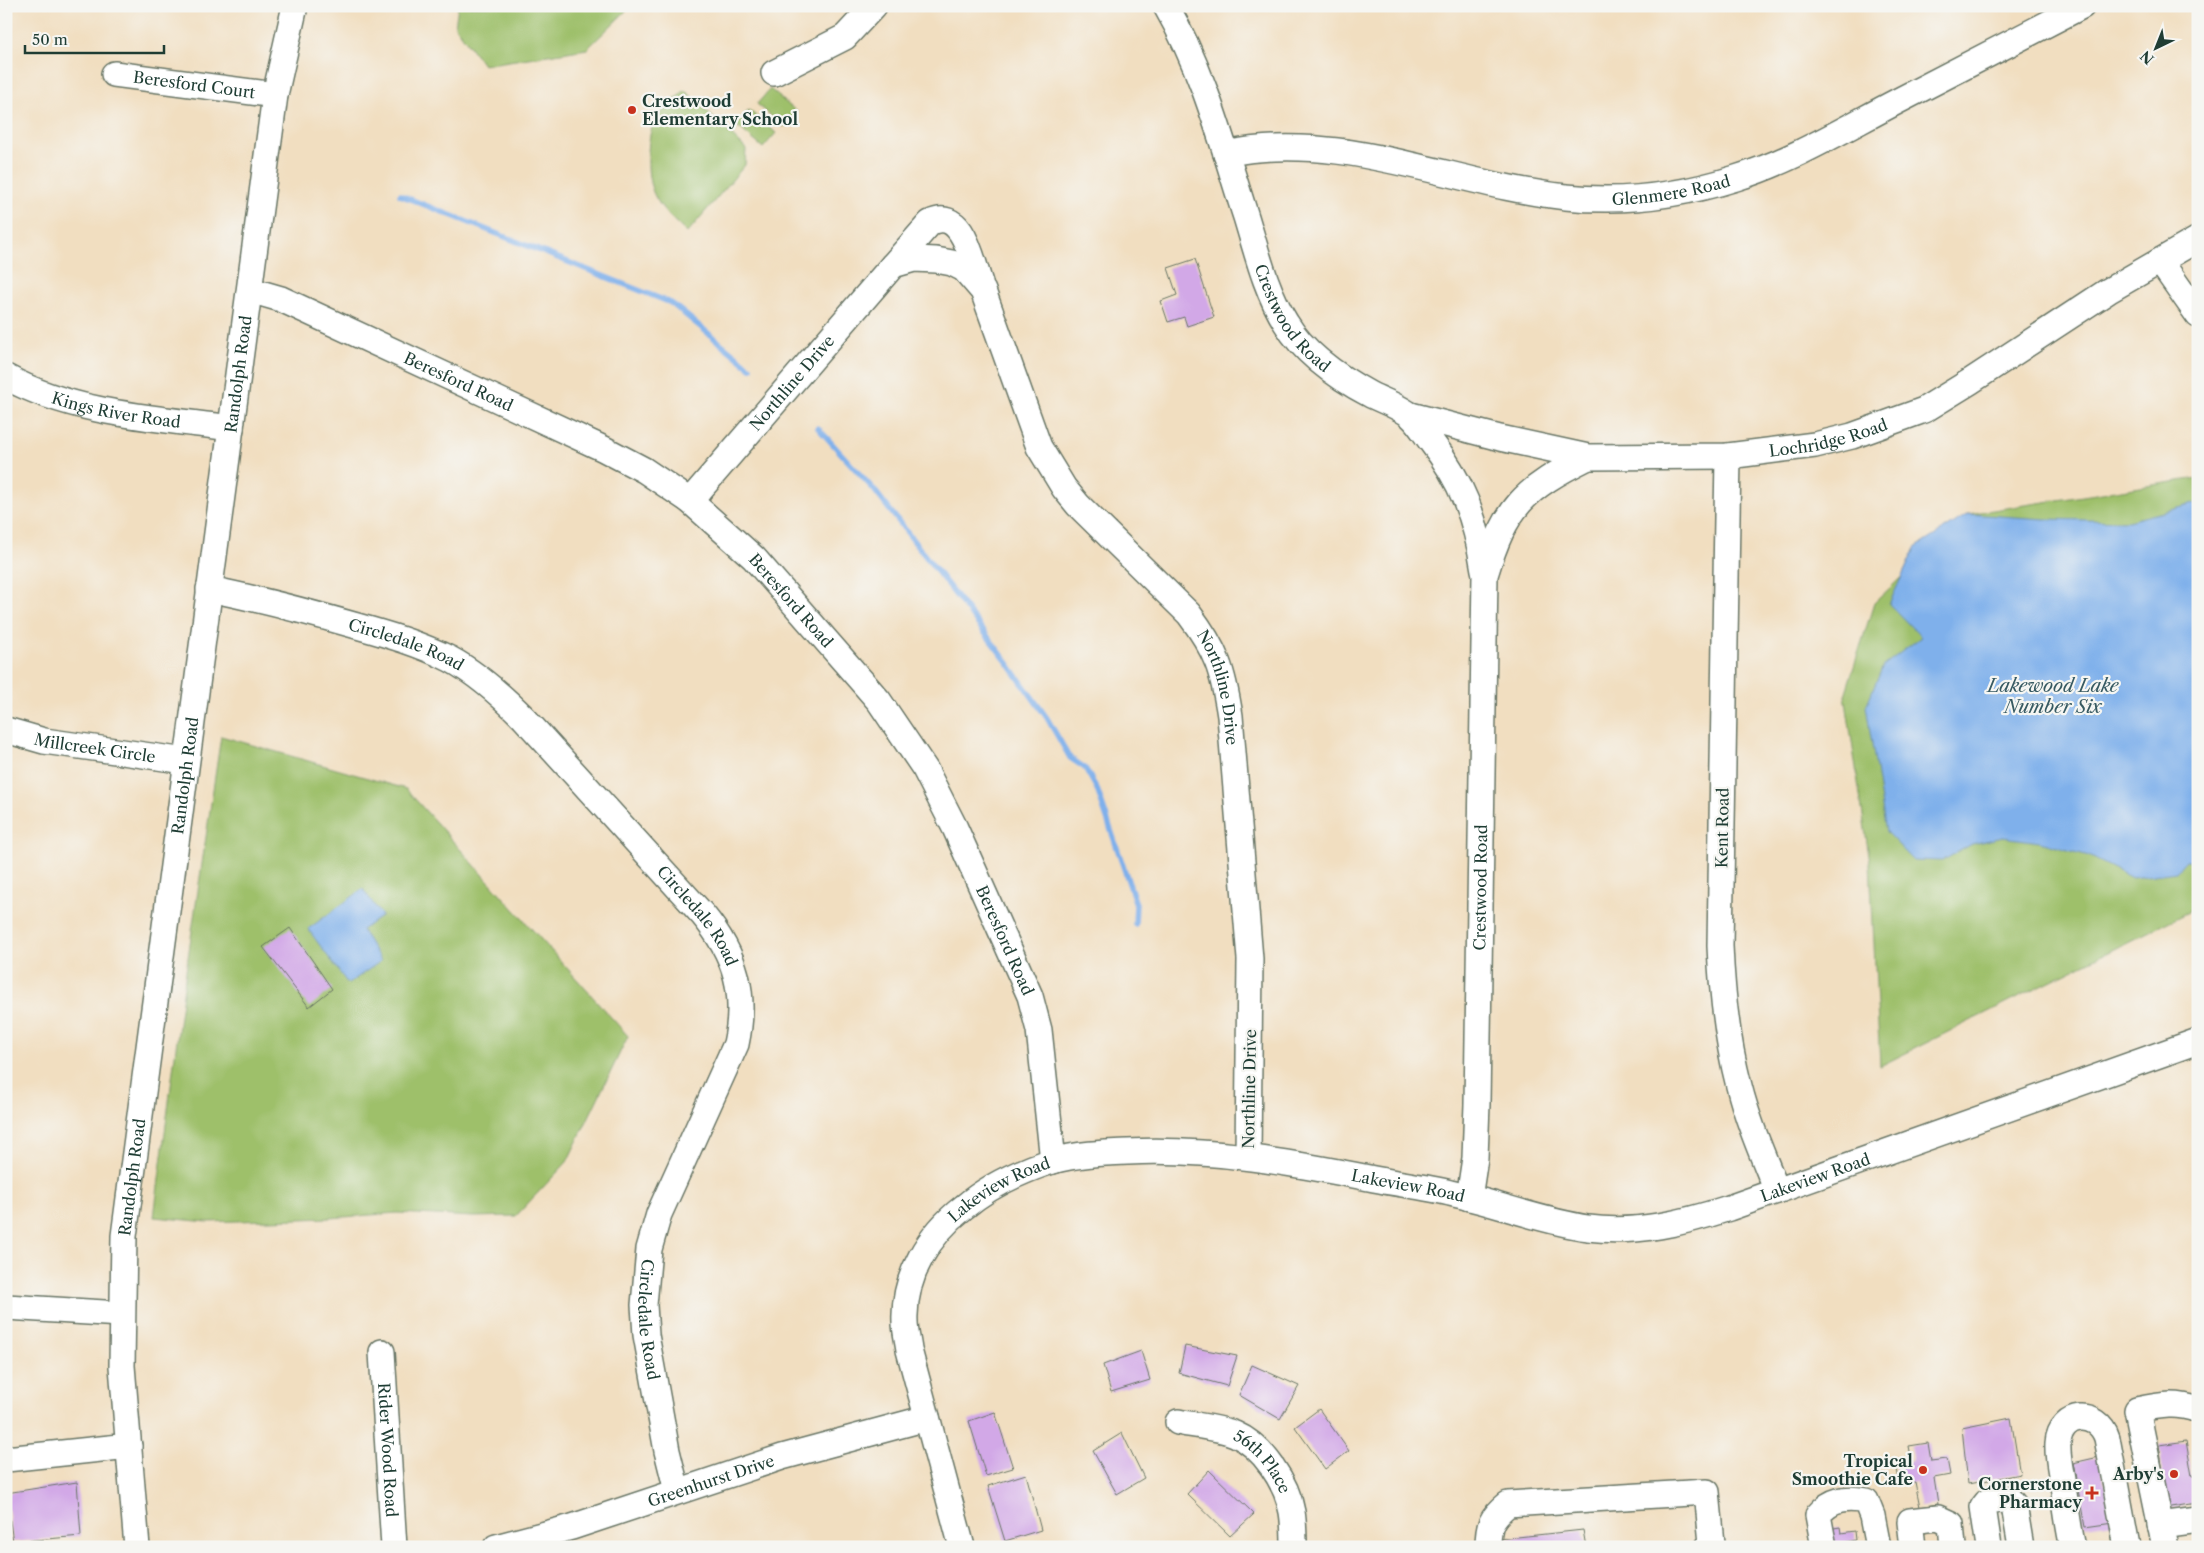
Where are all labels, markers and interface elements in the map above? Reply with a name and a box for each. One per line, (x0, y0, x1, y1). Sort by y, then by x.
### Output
scale bar (25, 22, 164, 54)
north arrow (2132, 22, 2182, 72)
text: 50 m (32, 30, 68, 49)
text: N (2137, 47, 2158, 68)
street label: Beresford Court (132, 67, 257, 102)
place label: Crestwood Elementary School (642, 91, 798, 129)
marker: Crestwood Elementary School (626, 104, 638, 116)
street label: Glenmere Road (1611, 170, 1733, 209)
street label: Crestwood Road (1251, 261, 1335, 376)
street label: Randolph Road (220, 314, 256, 434)
street label: Northline Drive (745, 331, 838, 435)
street label: Beresford Road (401, 347, 517, 415)
street label: Kings River Road (49, 387, 182, 432)
street label: Lochridge Road (1768, 414, 1890, 461)
street label: Beresford Road (745, 549, 838, 652)
street label: Circledale Road (346, 614, 468, 675)
street label: Northline Drive (1193, 626, 1242, 746)
water label: Lakewood Lake Number Six (1985, 675, 2120, 718)
street label: Randolph Road (167, 715, 203, 836)
street label: Millcreek Circle (32, 729, 157, 767)
street label: Kent Road (1711, 787, 1733, 868)
street label: Crestwood Road (1469, 824, 1491, 951)
street label: Circledale Road (653, 861, 742, 969)
street label: Beresford Road (972, 882, 1038, 999)
street label: Northline Drive (1238, 1029, 1260, 1149)
street label: Randolph Road (114, 1117, 149, 1237)
street label: Lakeview Road (1758, 1149, 1873, 1206)
street label: Lakeview Road (944, 1152, 1053, 1226)
street label: Lakeview Road (1350, 1165, 1467, 1206)
street label: Circledale Road (634, 1258, 664, 1382)
street label: Rider Wood Road (374, 1382, 402, 1518)
street label: 56th Place (1230, 1425, 1295, 1496)
street label: Greenhurst Drive (645, 1450, 777, 1511)
place label: Tropical Smoothie Cafe (1792, 1451, 1913, 1489)
marker: Tropical Smoothie Cafe (1917, 1464, 1929, 1476)
place label: Arby's (2112, 1464, 2164, 1484)
marker: Arby's (2168, 1468, 2180, 1480)
place label: Cornerstone Pharmacy (1978, 1474, 2083, 1512)
marker: Cornerstone Pharmacy (2086, 1487, 2098, 1499)

